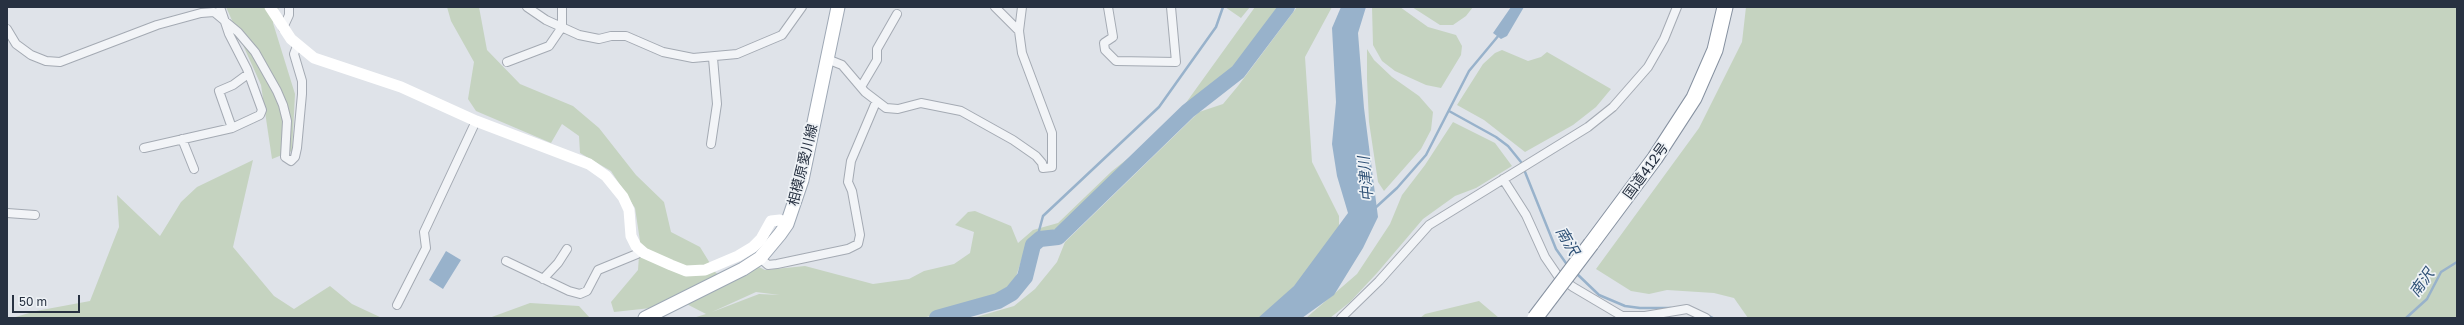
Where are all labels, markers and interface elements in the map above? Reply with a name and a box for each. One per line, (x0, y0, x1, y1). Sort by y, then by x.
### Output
street label: 相模原愛川線 (785, 122, 821, 208)
street label: 国道412号 (1620, 140, 1672, 202)
water label: 中津川 (1355, 156, 1377, 202)
water label: 南沢 (1552, 224, 1582, 258)
water label: 南沢 (2406, 266, 2438, 300)
scale bar (14, 287, 82, 313)
text: 50 m (19, 294, 47, 309)

